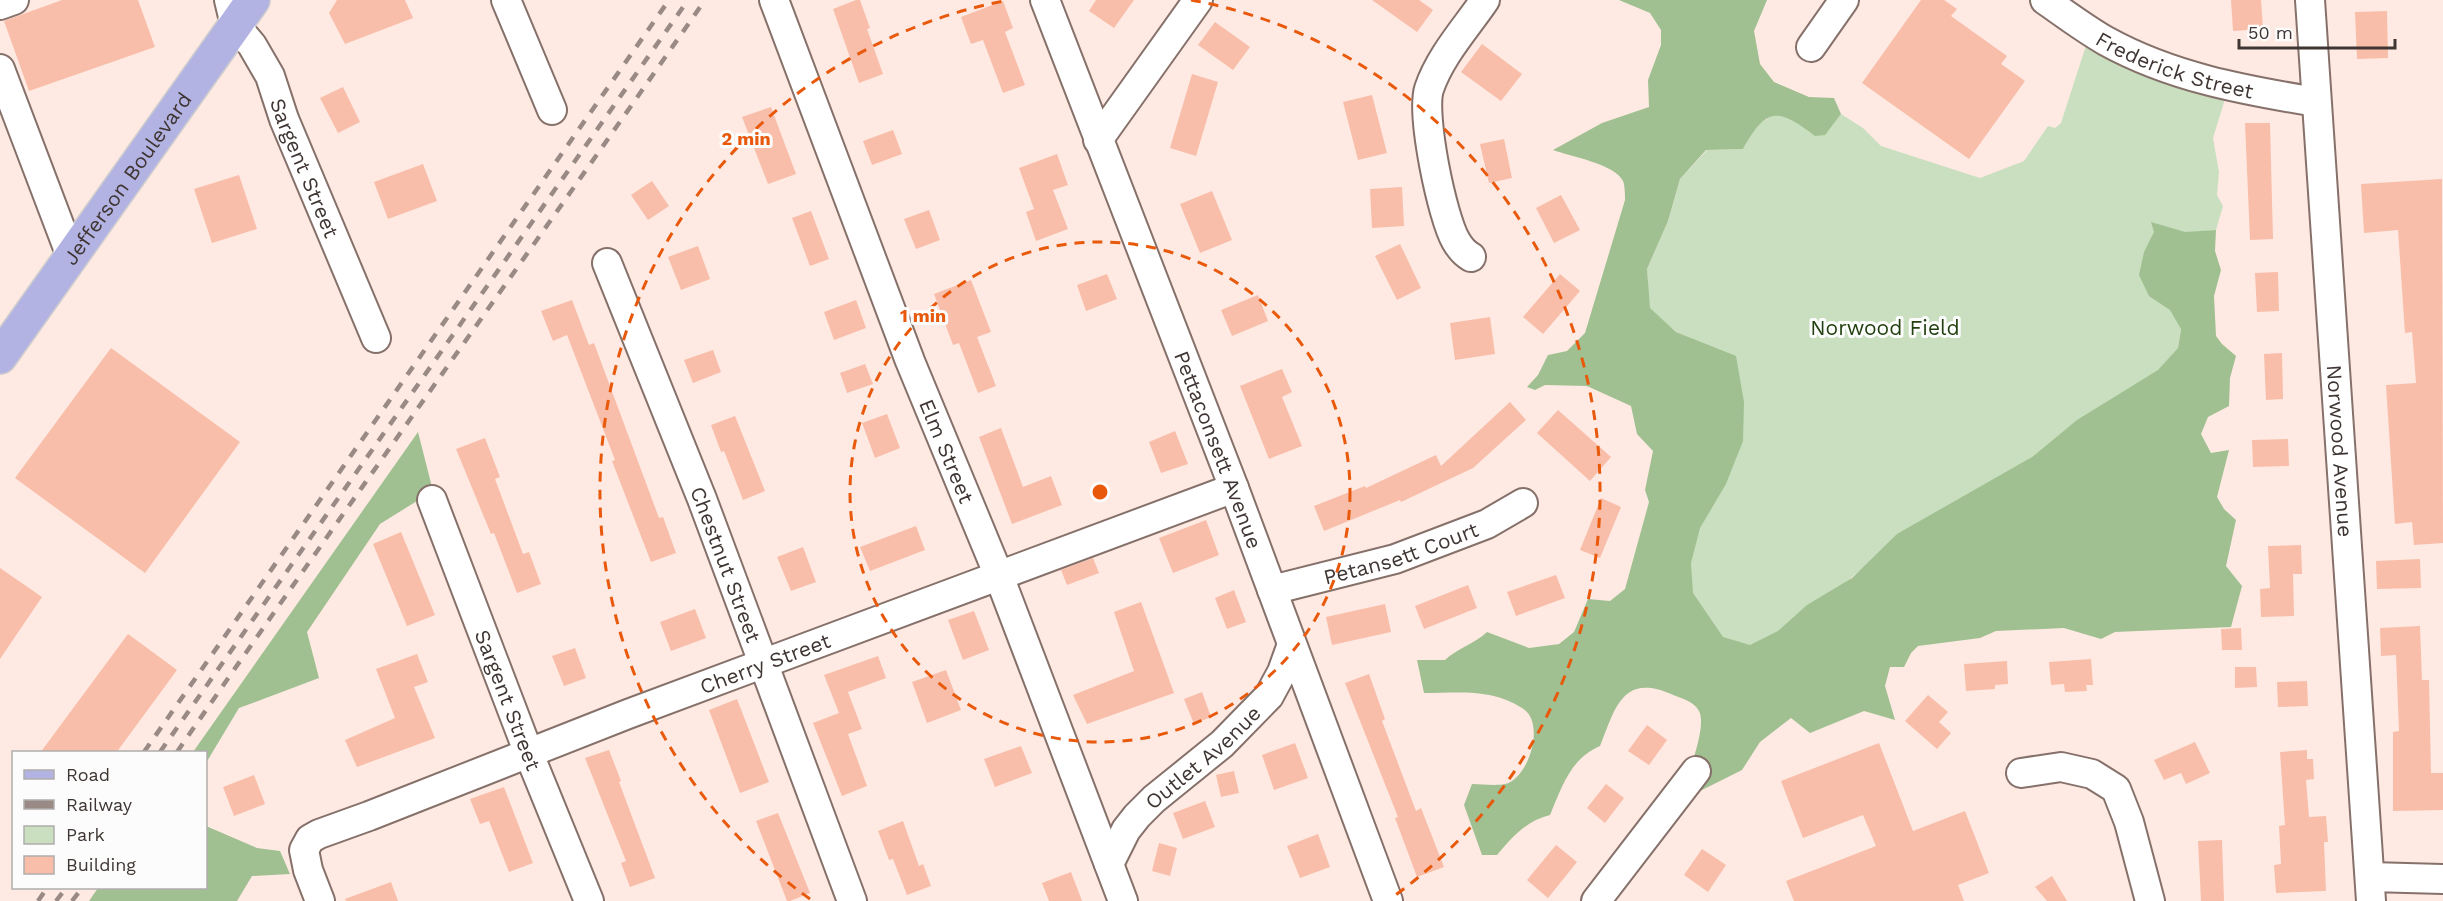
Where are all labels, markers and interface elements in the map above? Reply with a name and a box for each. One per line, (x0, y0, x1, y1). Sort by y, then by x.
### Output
scale bar (2239, 12, 2395, 50)
text: 50 m (2248, 22, 2293, 43)
street label: Frederick Street (2092, 26, 2256, 103)
street label: Jefferson Boulevard (57, 87, 196, 269)
street label: Sargent Street (266, 95, 345, 241)
text: 2 min (721, 128, 771, 149)
text: 1 min (900, 305, 946, 326)
park label: Norwood Field (1810, 315, 1960, 340)
street label: Pettaconsett Avenue (1170, 347, 1268, 552)
street label: Norwood Avenue (2322, 364, 2359, 538)
street label: Elm Street (915, 395, 980, 507)
centre of rings (1090, 482, 1110, 502)
street label: Chestnut Street (686, 483, 767, 646)
street label: Petansett Court (1321, 516, 1482, 589)
street label: Sargent Street (470, 626, 547, 774)
street label: Cherry Street (696, 627, 834, 699)
street label: Outlet Avenue (1139, 700, 1265, 814)
legend (12, 751, 207, 889)
text: Road (66, 764, 110, 785)
text: Railway (66, 794, 133, 815)
text: Park (66, 824, 105, 845)
text: Building (66, 854, 136, 875)

